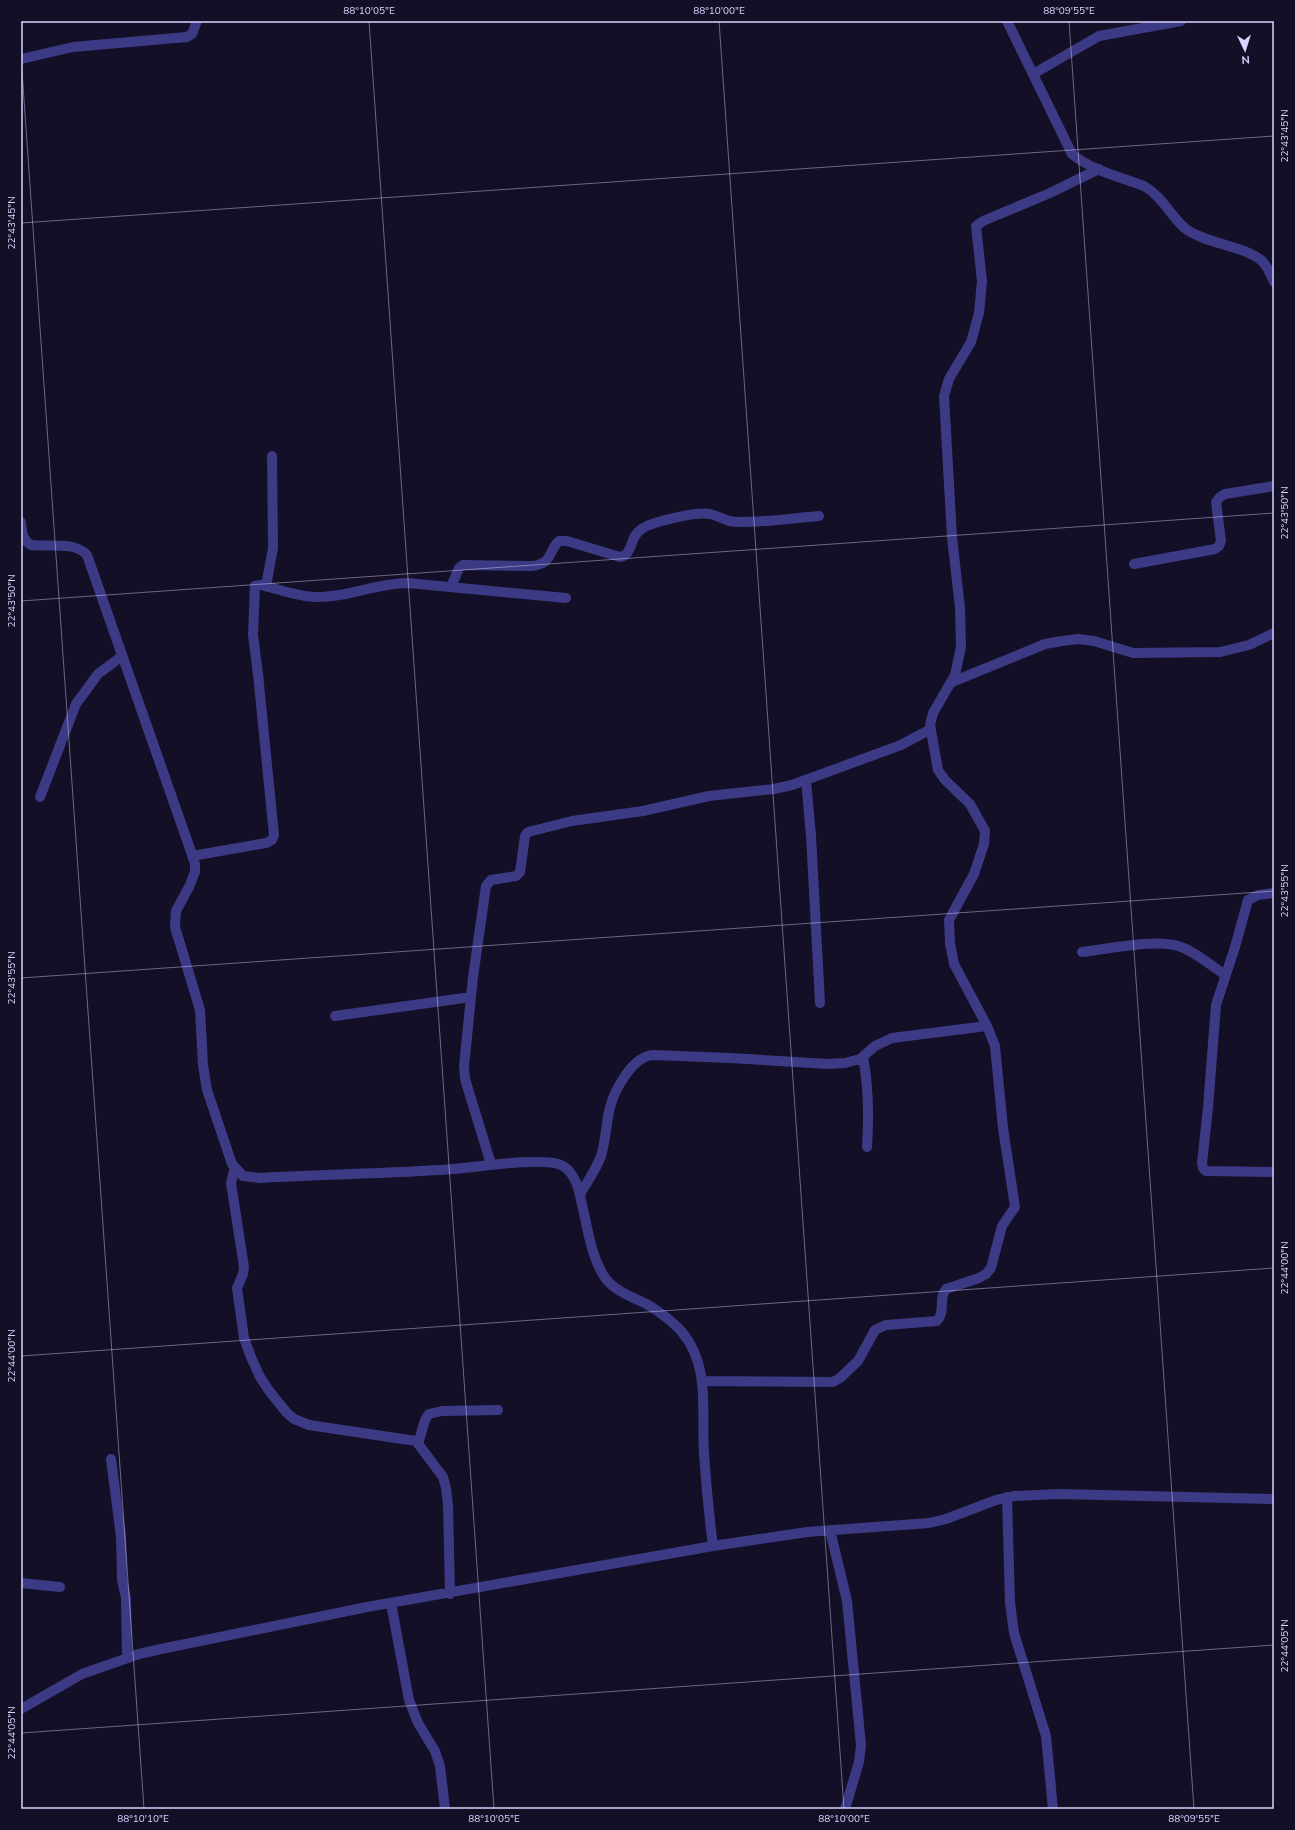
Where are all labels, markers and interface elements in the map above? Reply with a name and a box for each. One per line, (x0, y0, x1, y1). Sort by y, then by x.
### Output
text: 88°10'05"E (343, 4, 395, 18)
text: 88°10'00"E (693, 4, 745, 18)
text: 88°09'55"E (1043, 4, 1095, 18)
north arrow (1225, 30, 1265, 70)
text: N (1241, 52, 1250, 67)
text: 22°43'45"N (1278, 109, 1292, 163)
text: 22°43'45"N (5, 196, 19, 250)
text: 22°43'50"N (1278, 486, 1292, 540)
text: 22°43'50"N (5, 574, 19, 628)
text: 22°43'55"N (1278, 864, 1292, 918)
text: 22°43'55"N (5, 951, 19, 1005)
text: 22°44'00"N (1278, 1241, 1292, 1295)
text: 22°44'00"N (5, 1329, 19, 1383)
text: 22°44'05"N (1278, 1619, 1292, 1673)
text: 22°44'05"N (5, 1706, 19, 1760)
text: 88°10'10"E (117, 1812, 169, 1826)
text: 88°10'05"E (468, 1812, 520, 1826)
text: 88°10'00"E (818, 1812, 870, 1826)
text: 88°09'55"E (1168, 1812, 1220, 1826)

